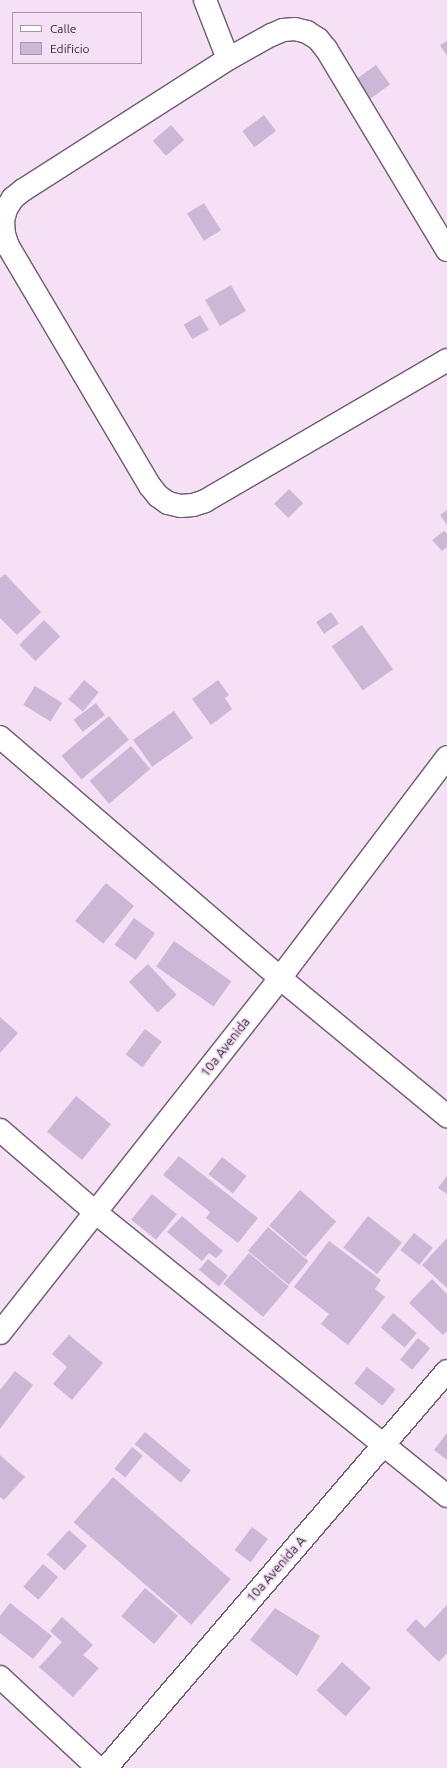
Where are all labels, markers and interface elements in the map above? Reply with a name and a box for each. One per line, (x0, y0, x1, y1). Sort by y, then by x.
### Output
legend (12, 12, 142, 64)
text: Calle (50, 22, 76, 35)
text: Edificio (50, 42, 90, 55)
street label: 10a Avenida (197, 1014, 253, 1080)
street label: 10a Avenida A (243, 1533, 309, 1605)

